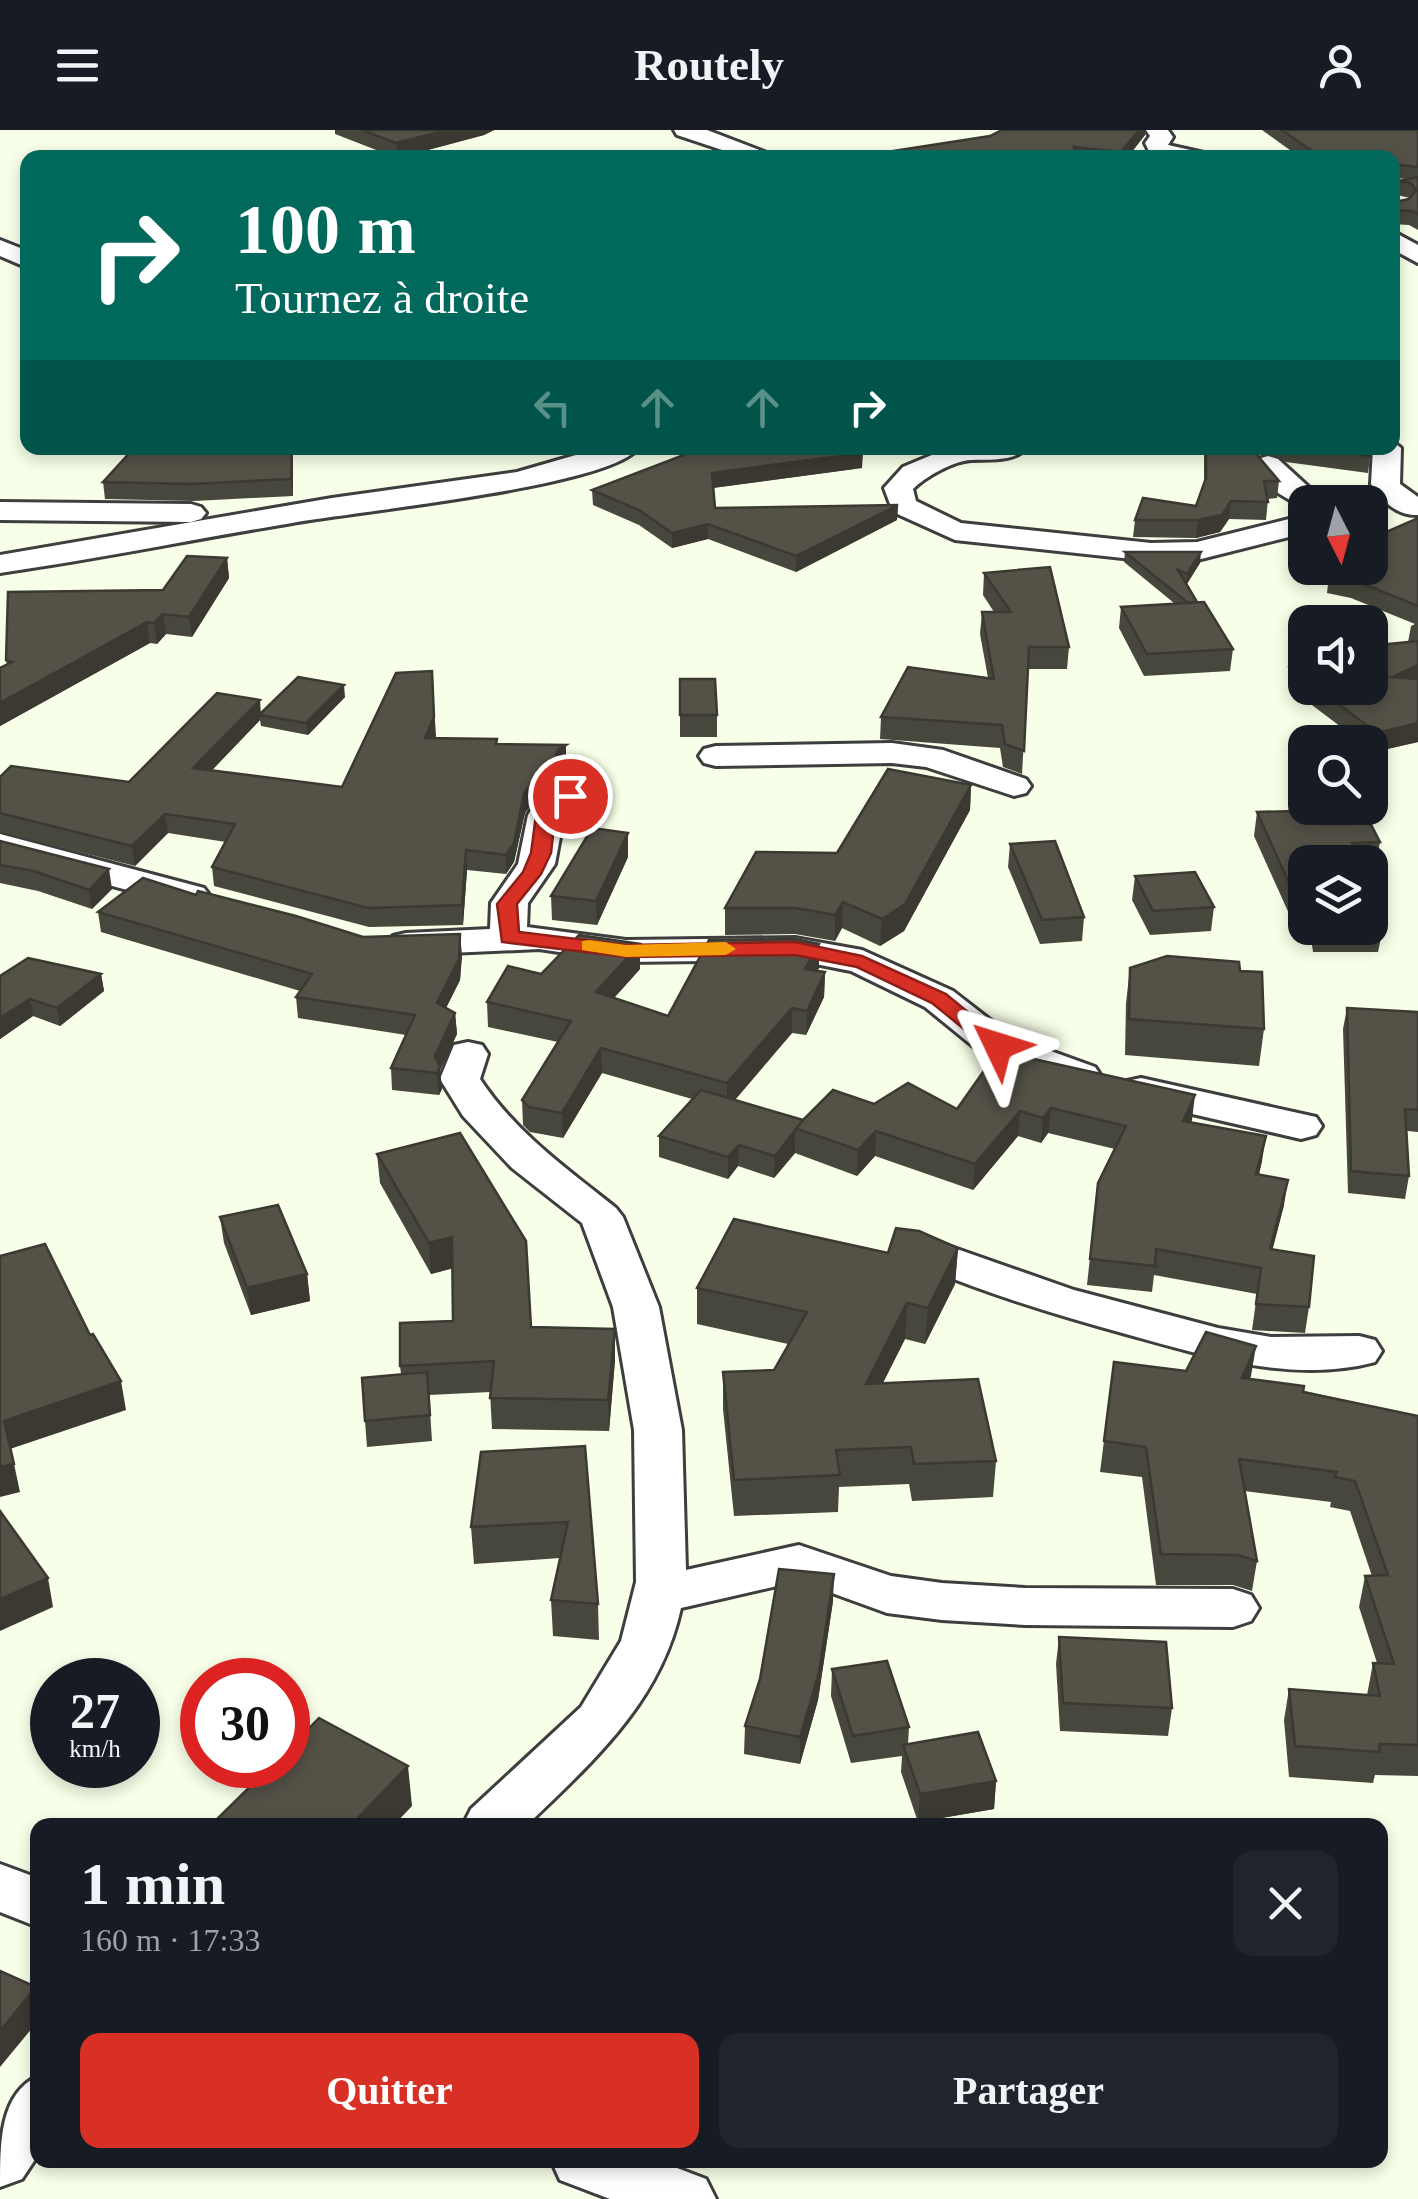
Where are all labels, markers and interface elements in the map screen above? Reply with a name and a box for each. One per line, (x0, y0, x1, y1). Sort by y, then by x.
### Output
icon: menu (50, 38, 105, 93)
icon: person (1313, 38, 1368, 93)
text: Routely (634, 40, 784, 90)
icon: right (70, 190, 200, 320)
text: 100 m (235, 191, 416, 268)
text: Tournez à droite (235, 273, 529, 323)
icon: left (525, 380, 580, 435)
icon: ahead (630, 380, 685, 435)
icon: ahead (735, 380, 790, 435)
icon: right (840, 380, 895, 435)
north arrow (1288, 485, 1388, 585)
map controls (1288, 485, 1388, 945)
button: sound (1288, 605, 1388, 705)
button: search (1288, 725, 1388, 825)
pin (528, 754, 613, 839)
icon: arrive (543, 769, 598, 824)
button: layers (1288, 845, 1388, 945)
position arrow (946, 994, 1050, 1098)
speed limit sign: 30 (180, 1658, 310, 1788)
text: 27 (70, 1683, 120, 1739)
text: km/h (69, 1735, 121, 1762)
text: 1 min (80, 1851, 225, 1917)
button: close (1233, 1851, 1338, 1956)
text: 160 m · 17:33 (80, 1922, 260, 1958)
button: Quitter (80, 2033, 699, 2148)
button: Partager (719, 2033, 1338, 2148)

